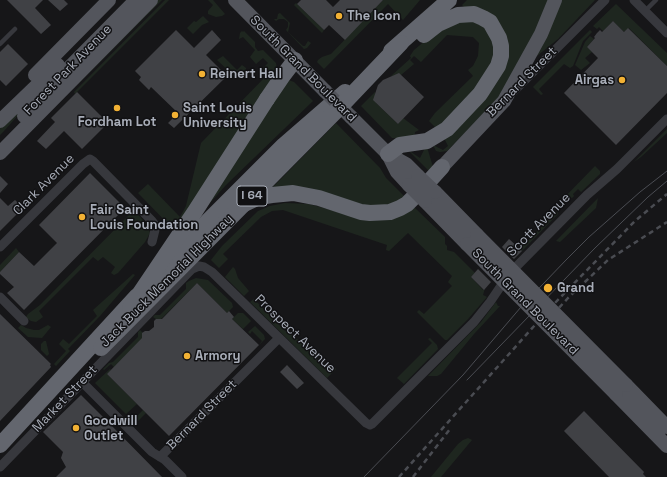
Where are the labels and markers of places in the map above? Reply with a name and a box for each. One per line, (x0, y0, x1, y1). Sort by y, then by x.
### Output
place label: The Icon (347, 8, 400, 24)
marker: The Icon (334, 11, 344, 21)
place label: Reinert Hall (210, 66, 282, 82)
marker: Reinert Hall (197, 69, 207, 79)
place label: Airgas (575, 72, 614, 88)
marker: Airgas (617, 75, 627, 85)
place label: Saint Louis University (183, 100, 252, 131)
marker: Fordham Lot (112, 103, 122, 113)
marker: Saint Louis University (170, 110, 180, 120)
place label: Fordham Lot (78, 114, 156, 130)
place label: Fair Saint Louis Foundation (90, 202, 198, 233)
marker: Fair Saint Louis Foundation (77, 212, 87, 222)
place label: Grand (557, 280, 594, 296)
marker: Grand (542, 282, 554, 294)
place label: Armory (195, 348, 241, 364)
marker: Armory (182, 351, 192, 361)
place label: Goodwill Outlet (84, 413, 137, 444)
marker: Goodwill Outlet (71, 423, 81, 433)

